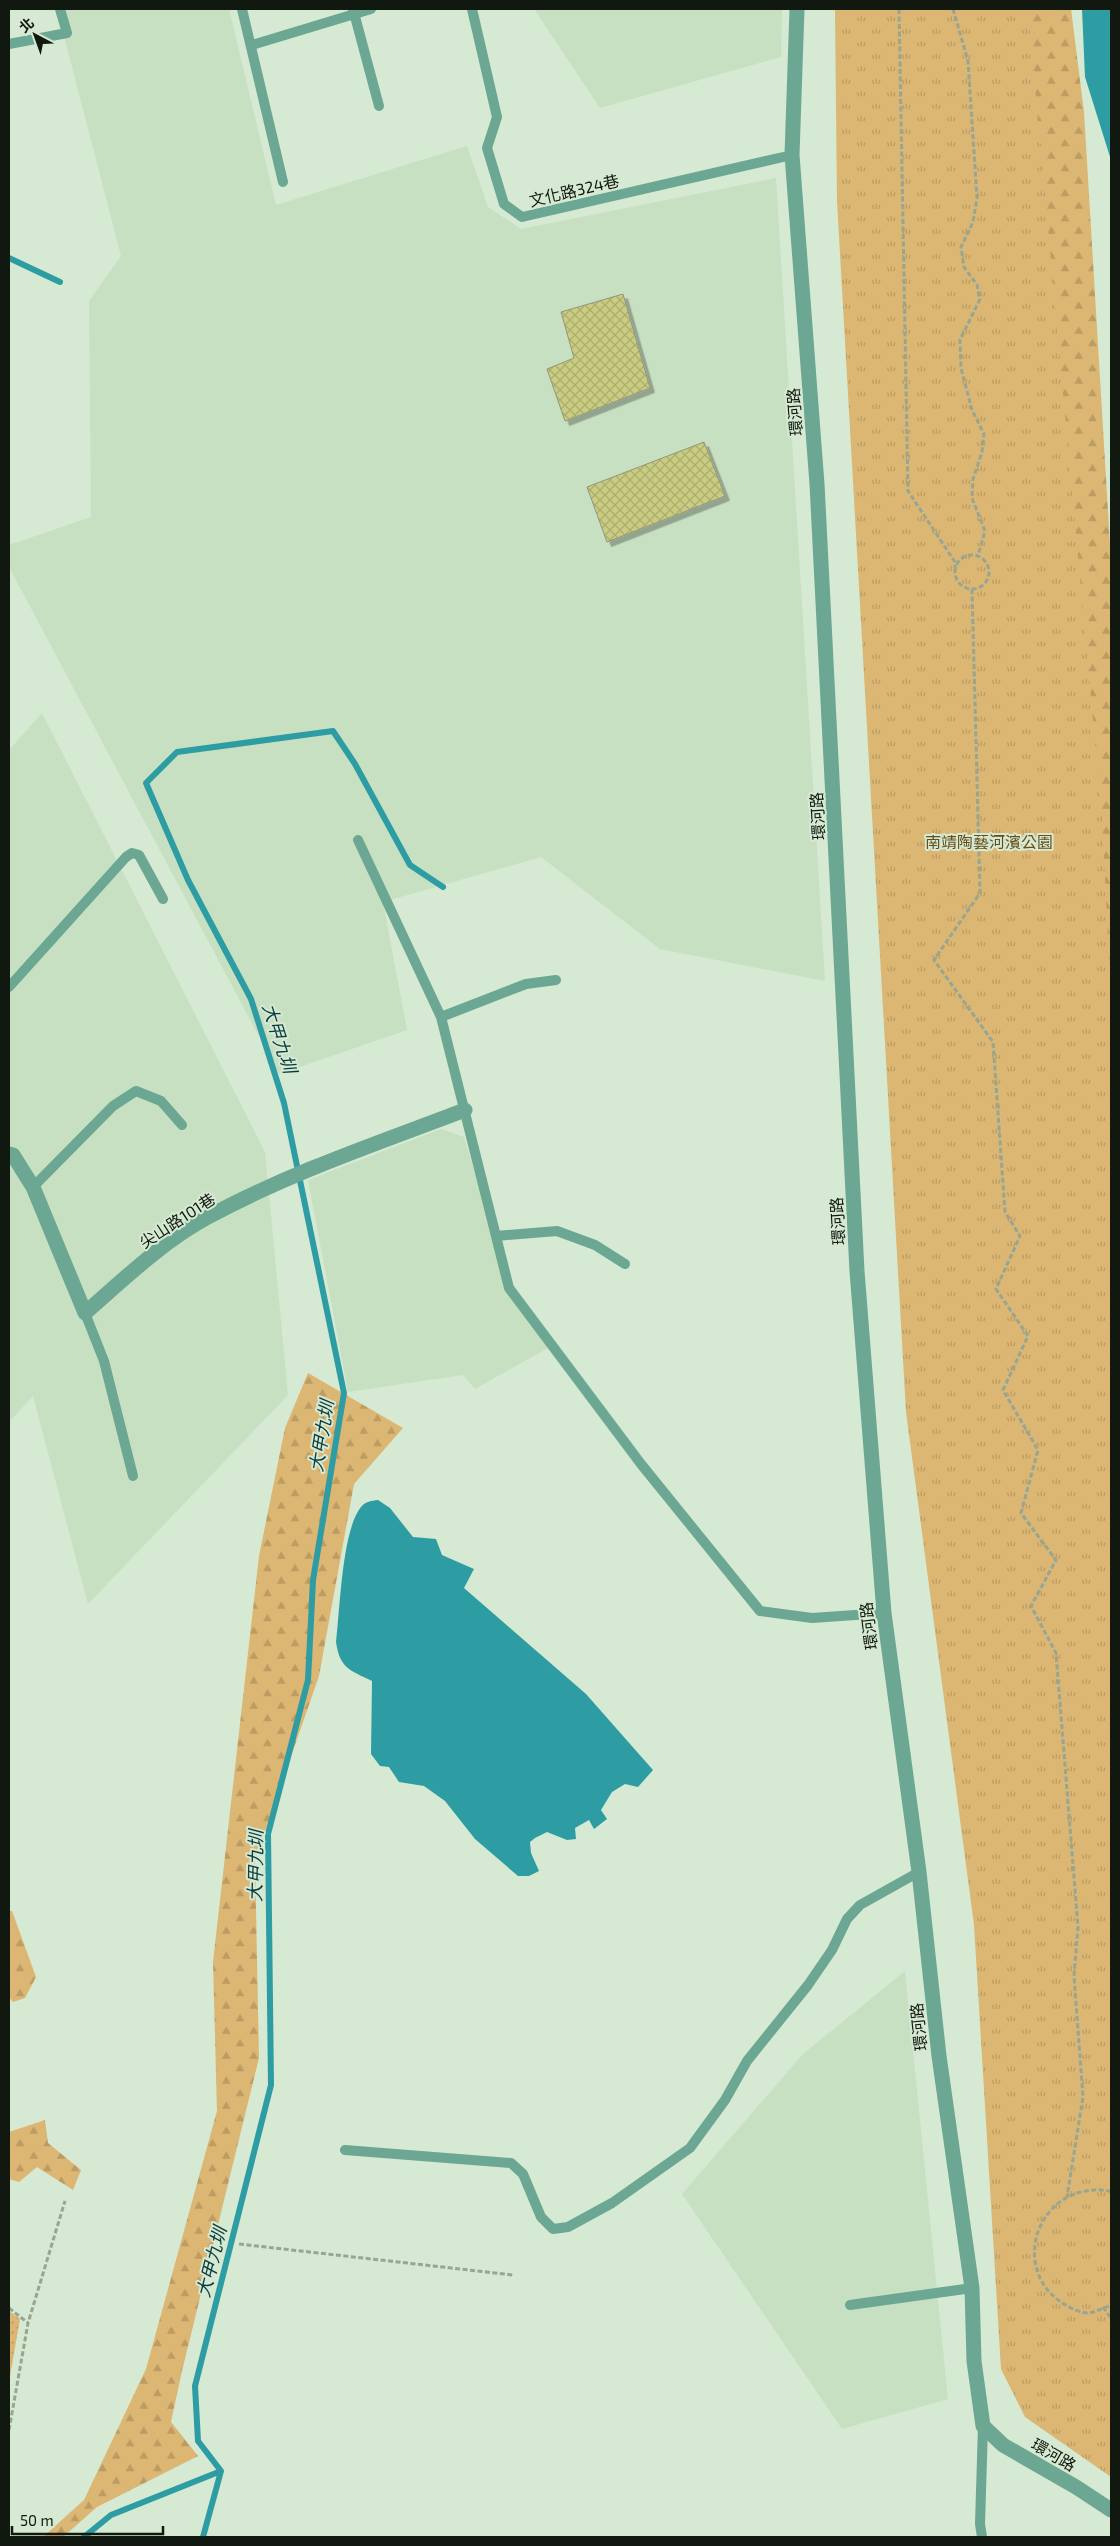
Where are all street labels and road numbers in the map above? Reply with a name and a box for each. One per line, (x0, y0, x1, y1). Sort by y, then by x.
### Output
street label: 文化路324巷 (527, 170, 621, 210)
street label: 環河路 (783, 387, 805, 437)
street label: 環河路 (806, 792, 828, 840)
street label: 尖山路101巷 (136, 1189, 218, 1251)
street label: 環河路 (826, 1197, 848, 1245)
street label: 環河路 (856, 1601, 880, 1651)
street label: 環河路 (906, 2002, 930, 2052)
street label: 環河路 (1028, 2434, 1080, 2474)

